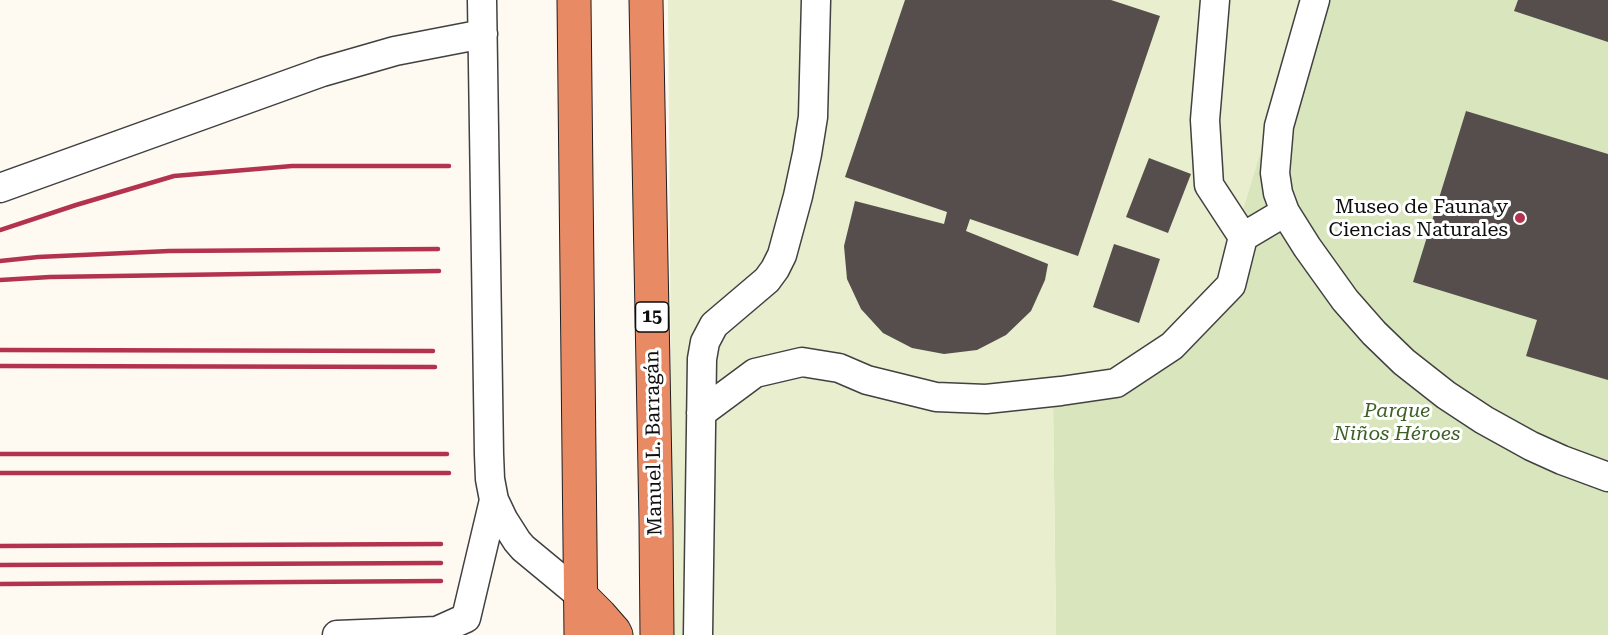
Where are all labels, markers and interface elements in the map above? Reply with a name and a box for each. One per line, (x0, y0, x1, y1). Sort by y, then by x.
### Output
place label: Museo de Fauna y Ciencias Naturales (1328, 195, 1508, 242)
marker: Museo de Fauna y Ciencias Naturales (1513, 211, 1527, 225)
road number: 15 (636, 302, 668, 332)
street label: Manuel L. Barragán (640, 350, 668, 536)
park label: Parque Niños Héroes (1334, 399, 1460, 446)

